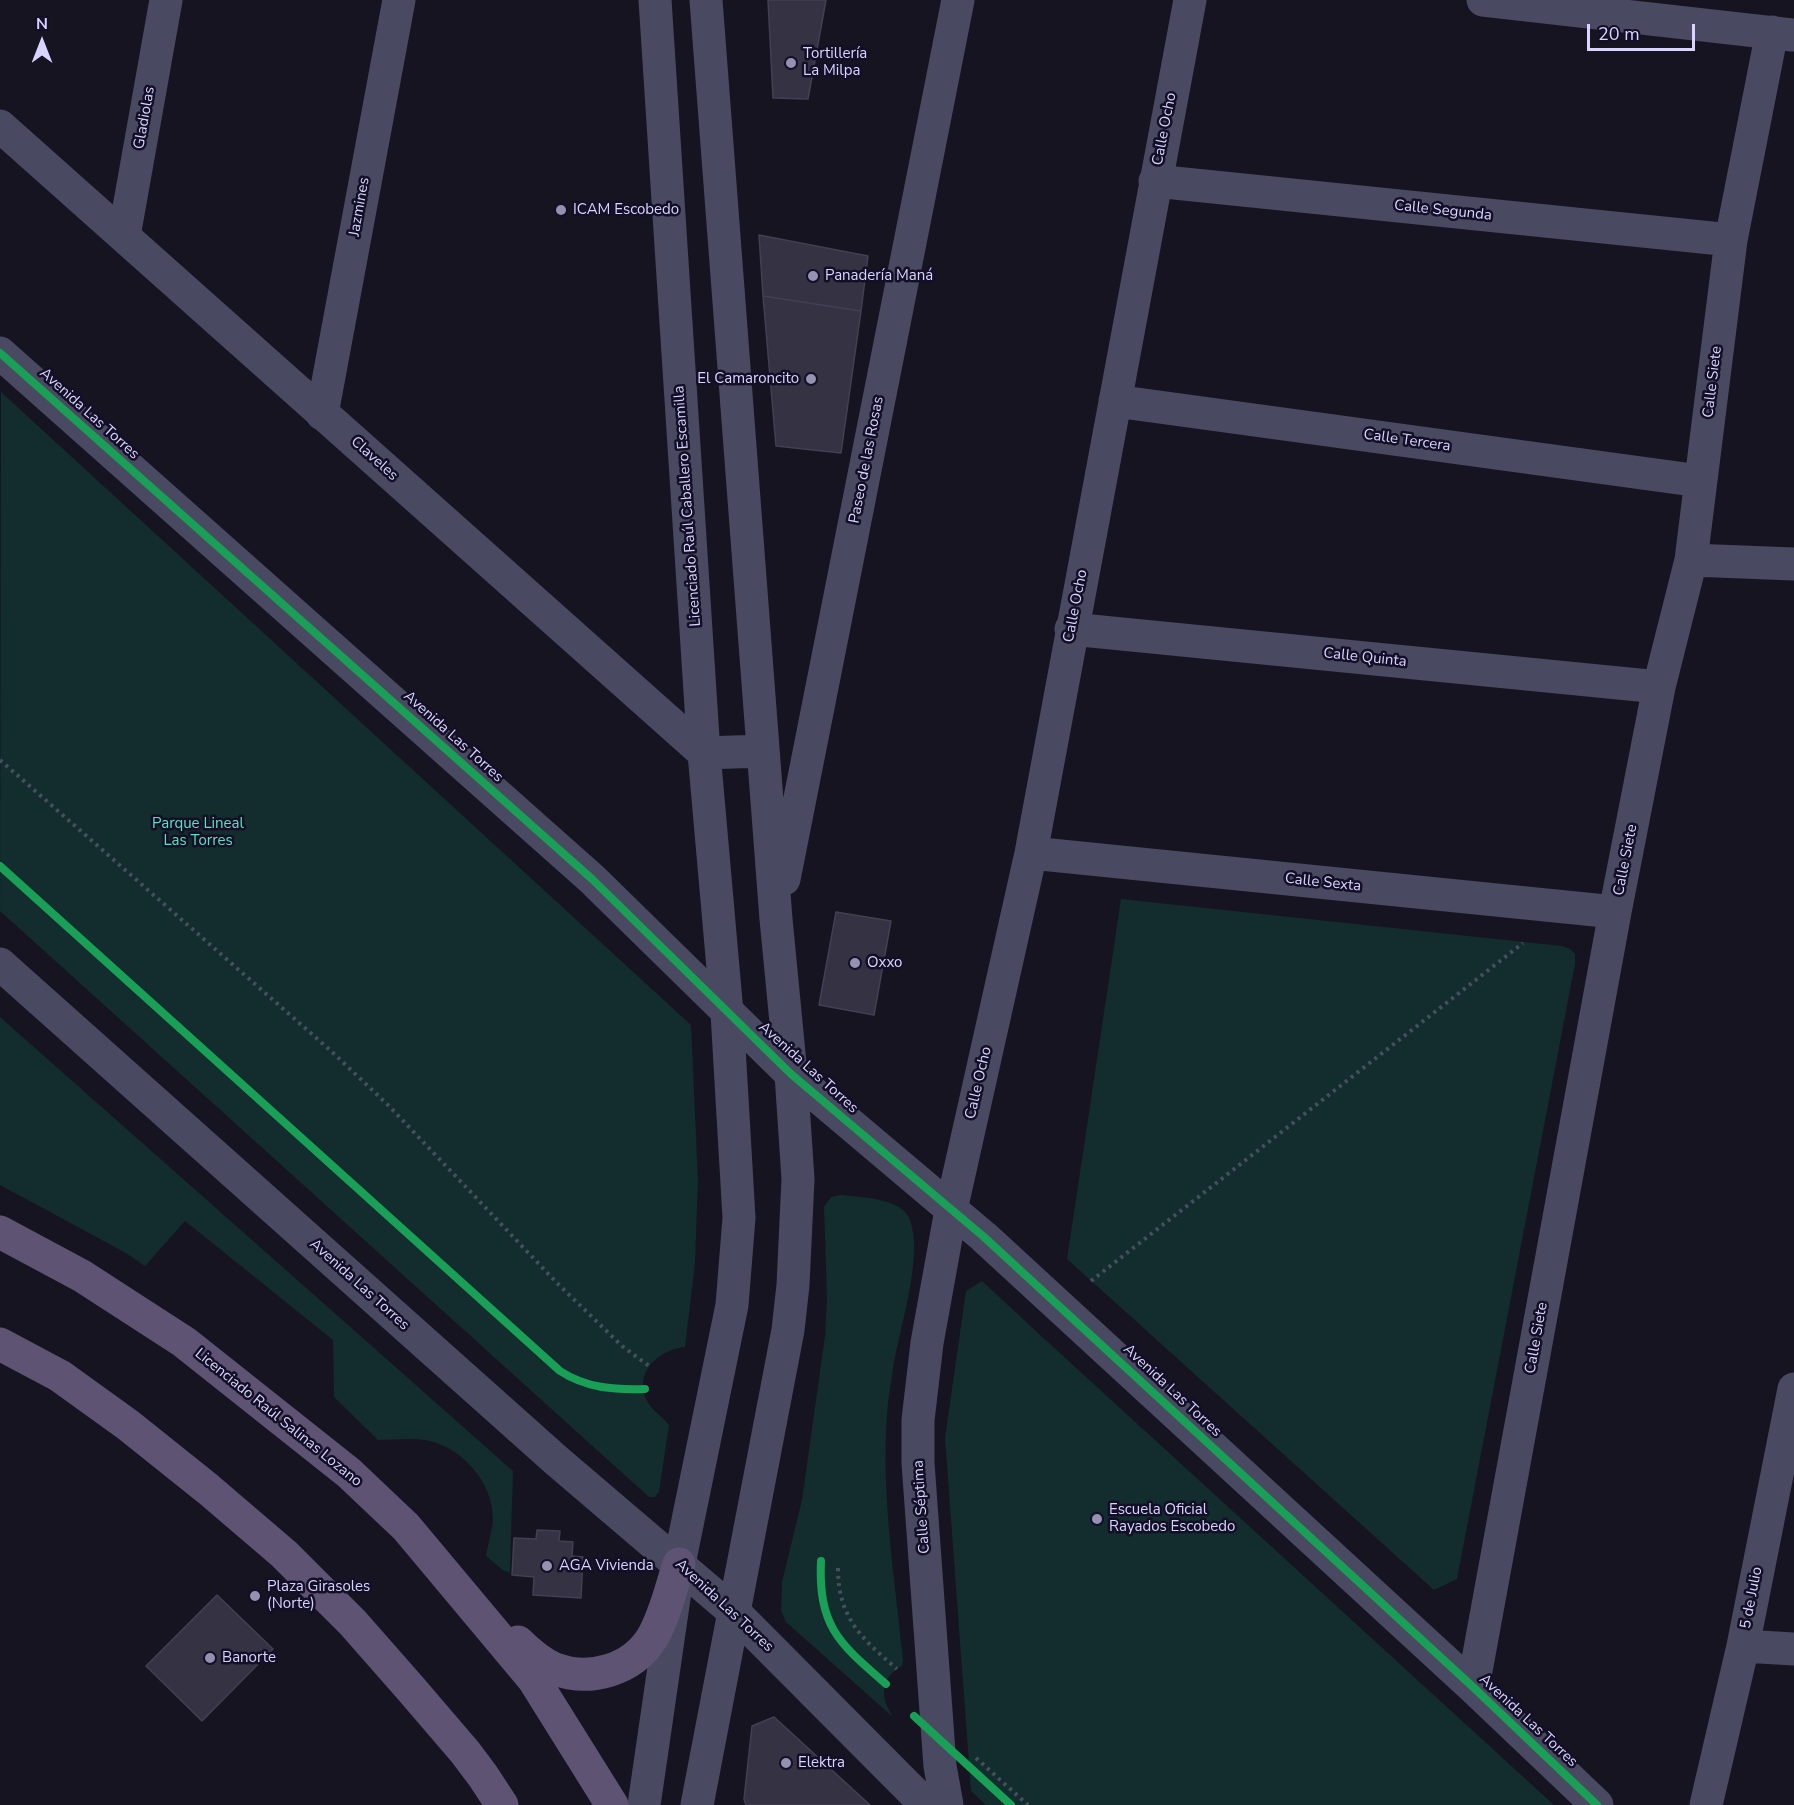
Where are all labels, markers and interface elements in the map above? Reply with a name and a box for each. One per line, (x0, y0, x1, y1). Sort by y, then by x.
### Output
north arrow (12, 12, 72, 72)
scale bar (1590, 12, 1698, 50)
text: N (36, 13, 48, 35)
text: 20 m (1598, 22, 1640, 46)
place label: Tortillería La Milpa (803, 45, 867, 80)
marker: Tortillería La Milpa (784, 56, 798, 70)
street label: Gladiolas (131, 85, 159, 151)
street label: Calle Ocho (1149, 91, 1181, 167)
street label: Jazmines (346, 176, 374, 238)
street label: Calle Segunda (1393, 197, 1493, 225)
place label: ICAM Escobedo (573, 201, 679, 219)
marker: ICAM Escobedo (554, 203, 568, 217)
place label: Panadería Maná (825, 267, 933, 285)
marker: Panadería Maná (806, 269, 820, 283)
street label: Calle Siete (1700, 345, 1726, 419)
street label: Avenida Las Torres (35, 365, 143, 463)
place label: El Camaroncito (697, 370, 799, 388)
marker: El Camaroncito (804, 372, 818, 386)
street label: Licenciado Raúl Caballero Escamilla (671, 385, 705, 627)
street label: Paseo de las Rosas (846, 395, 888, 525)
street label: Calle Tercera (1362, 426, 1452, 456)
street label: Claveles (347, 433, 401, 485)
street label: Calle Ocho (1060, 568, 1092, 644)
street label: Calle Quinta (1323, 645, 1407, 671)
street label: Avenida Las Torres (399, 688, 507, 786)
park label: Parque Lineal Las Torres (152, 815, 244, 850)
street label: Calle Siete (1610, 823, 1642, 897)
street label: Calle Sexta (1284, 870, 1362, 896)
place label: Oxxo (867, 954, 902, 972)
marker: Oxxo (848, 956, 862, 970)
street label: Avenida Las Torres (754, 1019, 862, 1117)
street label: Calle Ocho (962, 1045, 996, 1121)
street label: Avenida Las Torres (305, 1236, 413, 1334)
street label: Calle Siete (1522, 1301, 1552, 1375)
street label: Avenida Las Torres (1119, 1341, 1225, 1441)
street label: Licenciado Raúl Salinas Lozano (191, 1345, 365, 1491)
street label: Calle Séptima (910, 1460, 934, 1554)
place label: Escuela Oficial Rayados Escobedo (1109, 1501, 1235, 1536)
marker: Escuela Oficial Rayados Escobedo (1090, 1512, 1104, 1526)
street label: Avenida Las Torres (671, 1556, 777, 1656)
place label: AGA Vivienda (559, 1557, 654, 1575)
marker: AGA Vivienda (540, 1559, 554, 1573)
street label: 5 de Julio (1737, 1565, 1767, 1631)
place label: Plaza Girasoles (Norte) (267, 1578, 370, 1613)
marker: Plaza Girasoles (Norte) (248, 1589, 262, 1603)
place label: Banorte (222, 1649, 276, 1667)
marker: Banorte (203, 1651, 217, 1665)
street label: Avenida Las Torres (1475, 1671, 1581, 1771)
place label: Elektra (798, 1754, 845, 1772)
marker: Elektra (779, 1756, 793, 1770)

